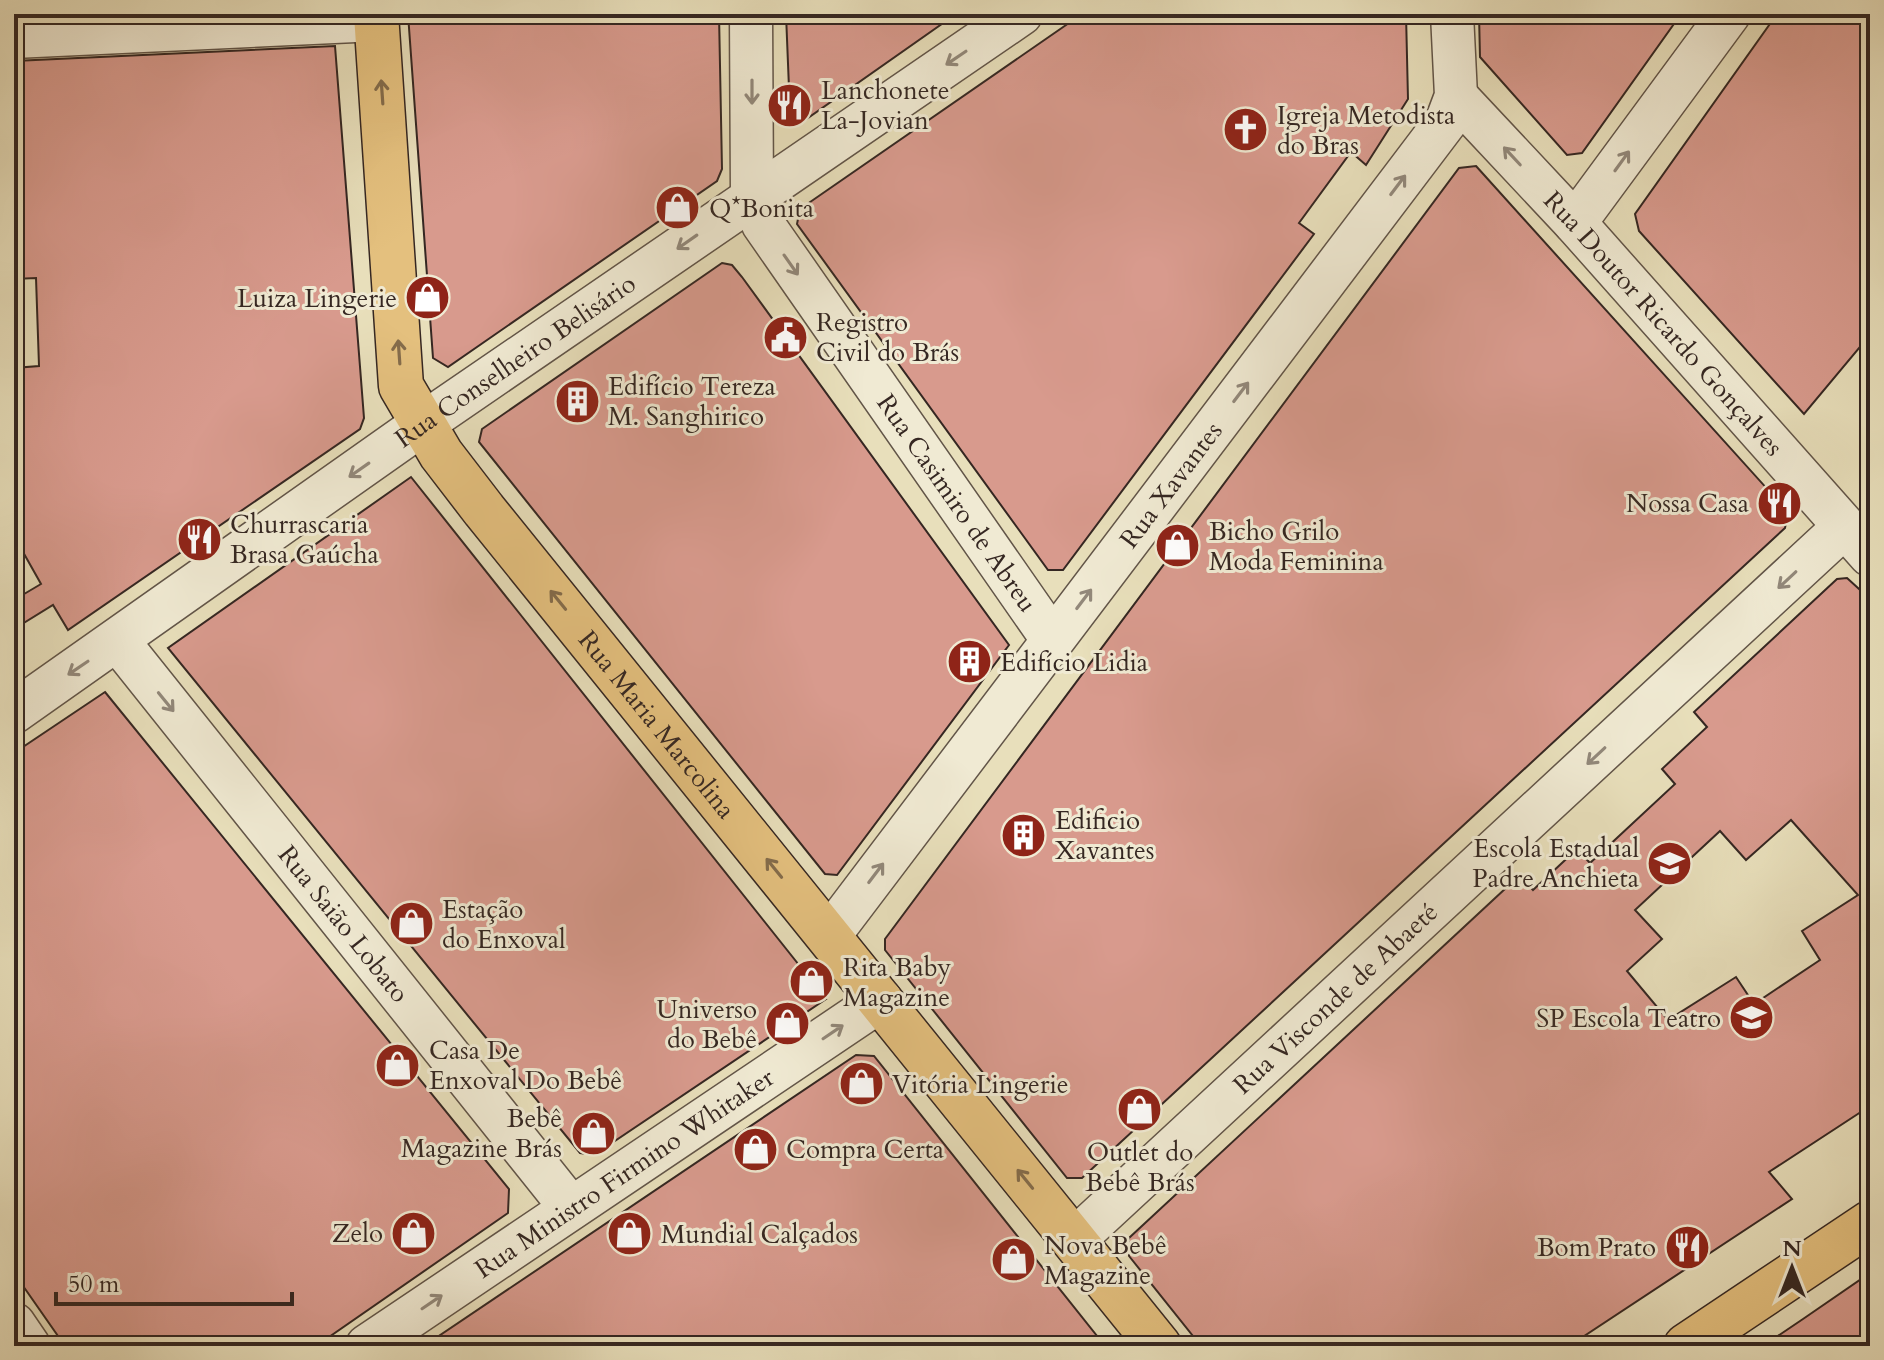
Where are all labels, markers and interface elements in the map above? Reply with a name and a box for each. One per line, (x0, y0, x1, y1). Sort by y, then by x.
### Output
one-way arrow (946, 50, 968, 66)
place label: Lanchonete La-Jovian (821, 73, 950, 138)
one-way arrow (744, 78, 760, 105)
one-way arrow (374, 79, 389, 106)
restaurant icon: Lanchonete La-Jovian (766, 81, 814, 129)
place label: Igreja Metodista do Bras (1277, 98, 1455, 163)
church icon: Igreja Metodista do Bras (1222, 106, 1270, 154)
one-way arrow (1504, 146, 1522, 166)
one-way arrow (1614, 151, 1631, 173)
one-way arrow (1390, 175, 1407, 196)
street label: Rua Doutor Ricardo Gonçalves (1536, 183, 1791, 463)
shop icon: Q*Bonita (654, 184, 702, 232)
place label: Q*Bonita (709, 191, 814, 226)
one-way arrow (677, 234, 699, 250)
one-way arrow (782, 254, 799, 276)
street label: Rua Conselheiro Belisário (388, 266, 642, 456)
shop icon: Luiza Lingerie (404, 274, 452, 322)
place label: Luiza Lingerie (237, 281, 397, 316)
place label: Registro Civil do Brás (816, 305, 959, 370)
public building icon: Registro Civil do Brás (761, 313, 809, 361)
one-way arrow (391, 339, 406, 366)
place label: Edifício Tereza M. Sanghirico (608, 369, 776, 434)
building icon: Edifício Tereza M. Sanghirico (553, 377, 601, 425)
one-way arrow (1232, 382, 1249, 403)
street label: Rua Casimiro de Abreu (869, 387, 1045, 619)
street label: Rua Xavantes (1111, 414, 1230, 555)
one-way arrow (349, 462, 370, 479)
restaurant icon: Nossa Casa (1756, 479, 1804, 527)
place label: Nossa Casa (1626, 486, 1749, 521)
place label: Churrascaria Brasa Gaúcha (230, 507, 379, 572)
place label: Bicho Grilo Moda Feminina (1209, 514, 1384, 579)
restaurant icon: Churrascaria Brasa Gaúcha (175, 515, 223, 563)
shop icon: Bicho Grilo Moda Feminina (1154, 522, 1202, 570)
one-way arrow (1777, 570, 1797, 588)
one-way arrow (1075, 588, 1092, 610)
one-way arrow (549, 590, 567, 611)
street label: Rua Maria Marcolina (571, 623, 744, 826)
building icon: Edifício Lidia (945, 638, 993, 686)
place label: Edifício Lidia (1000, 645, 1148, 680)
one-way arrow (67, 660, 89, 677)
one-way arrow (158, 691, 175, 712)
one-way arrow (1586, 747, 1606, 765)
place label: Edificio Xavantes (1055, 803, 1155, 868)
building icon: Edificio Xavantes (1000, 811, 1048, 859)
place label: Escola Estadual Padre Anchieta (1472, 831, 1639, 896)
street label: Rua Saião Lobato (270, 838, 417, 1010)
school or university icon: Escola Estadual Padre Anchieta (1646, 839, 1694, 887)
one-way arrow (766, 857, 784, 878)
one-way arrow (868, 863, 885, 884)
place label: Estação do Enxoval (442, 892, 566, 957)
street label: Rua Visconde de Abaeté (1225, 895, 1445, 1102)
shop icon: Estação do Enxoval (387, 900, 435, 948)
place label: Rita Baby Magazine (843, 950, 952, 1015)
shop icon: Rita Baby Magazine (788, 958, 836, 1006)
place label: Universo do Bebê (656, 992, 757, 1057)
school or university icon: SP Escola Teatro (1728, 994, 1776, 1042)
shop icon: Universo do Bebê (764, 1000, 812, 1048)
place label: SP Escola Teatro (1536, 1001, 1721, 1036)
one-way arrow (822, 1024, 844, 1040)
place label: Casa De Enxoval Do Bebê (429, 1033, 622, 1098)
shop icon: Casa De Enxoval Do Bebê (374, 1041, 422, 1089)
street label: Rua Ministro Firmino Whitaker (468, 1059, 781, 1286)
shop icon: Vitória Lingerie (837, 1060, 885, 1108)
place label: Vitória Lingerie (892, 1067, 1069, 1102)
shop icon: Outlet do Bebê Brás (1116, 1085, 1164, 1133)
place label: Bebê Magazine Brás (401, 1101, 562, 1166)
shop icon: Bebê Magazine Brás (569, 1109, 617, 1157)
shop icon: Compra Certa (731, 1125, 779, 1173)
place label: Compra Certa (786, 1132, 944, 1167)
place label: Outlet do Bebê Brás (1085, 1135, 1195, 1200)
one-way arrow (1016, 1169, 1034, 1190)
shop icon: Zelo (390, 1209, 438, 1257)
shop icon: Mundial Calçados (606, 1210, 654, 1258)
place label: Zelo (332, 1216, 383, 1251)
place label: Mundial Calçados (661, 1217, 858, 1252)
restaurant icon: Bom Prato (1663, 1223, 1711, 1271)
place label: Nova Bebê Magazine (1044, 1228, 1167, 1293)
north arrow (1752, 1228, 1832, 1308)
place label: Bom Prato (1537, 1230, 1656, 1265)
text: N (1782, 1234, 1802, 1264)
shop icon: Nova Bebê Magazine (989, 1236, 1037, 1284)
scale bar (56, 1256, 292, 1306)
text: 50 m (68, 1268, 120, 1301)
one-way arrow (420, 1294, 442, 1310)

